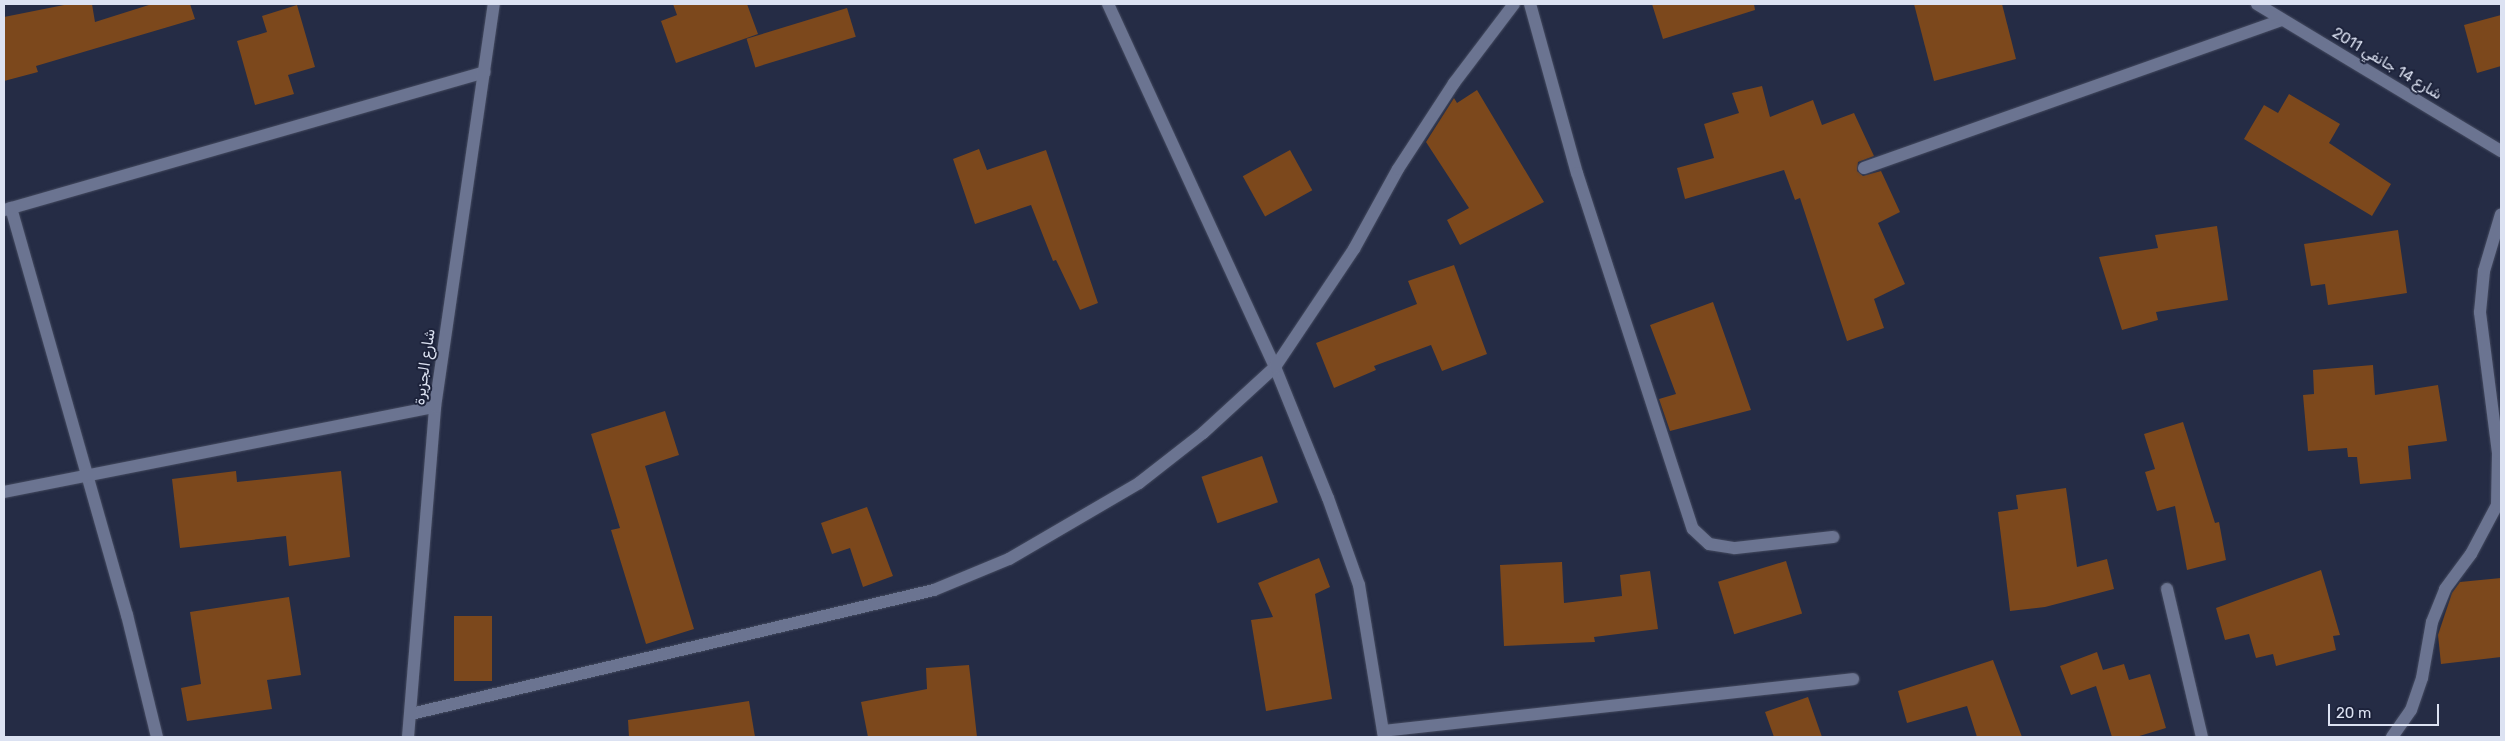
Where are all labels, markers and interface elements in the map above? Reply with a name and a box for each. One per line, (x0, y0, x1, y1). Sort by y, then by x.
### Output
street label: شارع 14 جانفي 2011 (2329, 24, 2445, 104)
street label: شارع الجزيرة (411, 328, 439, 406)
scale bar (2330, 694, 2441, 726)
text: 20 m (2336, 704, 2371, 722)

